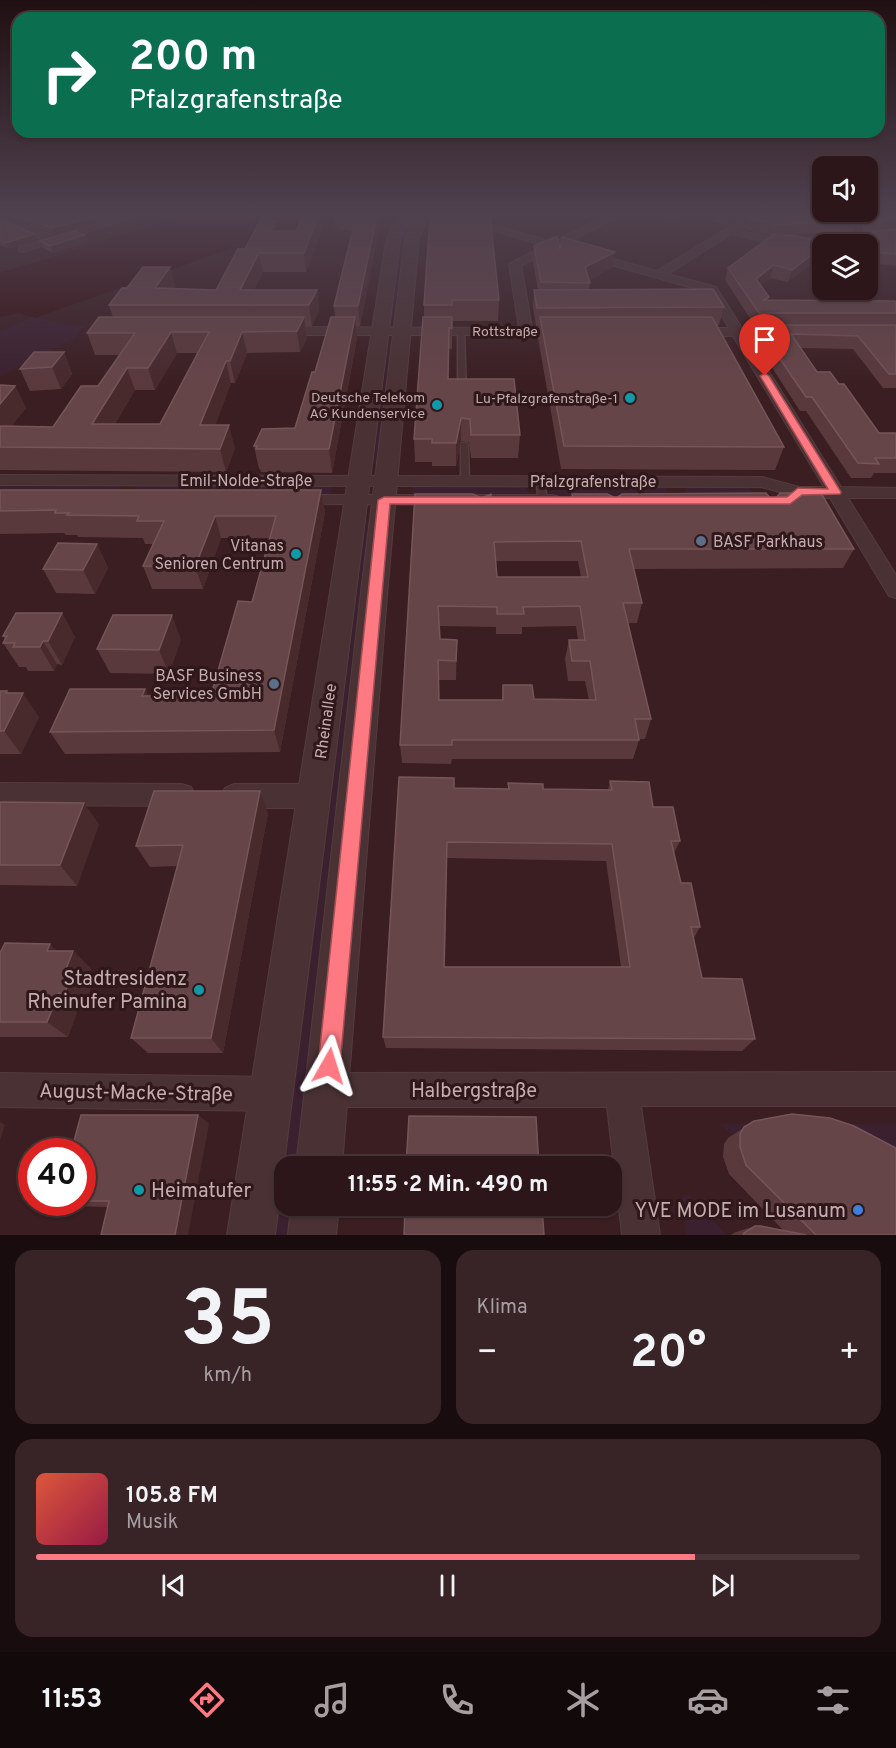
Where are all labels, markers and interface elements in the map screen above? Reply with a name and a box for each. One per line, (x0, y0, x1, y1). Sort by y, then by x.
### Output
text: 200 m (129, 32, 257, 85)
icon: right (30, 36, 108, 114)
text: Pfalzgrafenstraße (129, 84, 343, 118)
map controls (812, 156, 878, 300)
button: sound (812, 156, 878, 222)
button: layers (812, 234, 878, 300)
pin (739, 314, 790, 376)
icon: arrive (748, 323, 781, 356)
street label: Rottstraße (472, 324, 538, 341)
place label: Deutsche Telekom AG Kundenservice (310, 390, 425, 423)
place label: Lu-Pfalzgrafenstraße-1 (475, 391, 618, 408)
marker: Lu-Pfalzgrafenstraße-1 (623, 391, 637, 405)
marker: Deutsche Telekom AG Kundenservice (430, 398, 444, 412)
street label: Emil-Nolde-Straße (180, 472, 312, 492)
street label: Pfalzgrafenstraße (530, 473, 656, 493)
place label: BASF Parkhaus (713, 533, 823, 553)
marker: BASF Parkhaus (694, 534, 708, 548)
place label: Vitanas Senioren Centrum (155, 537, 284, 575)
marker: Vitanas Senioren Centrum (289, 547, 303, 561)
place label: BASF Business Services GmbH (153, 667, 262, 705)
marker: BASF Business Services GmbH (267, 677, 281, 691)
street label: Rheinallee (312, 682, 342, 760)
place label: Stadtresidenz Rheinufer Pamina (27, 967, 187, 1016)
marker: Stadtresidenz Rheinufer Pamina (192, 983, 206, 997)
position arrow (297, 1034, 361, 1098)
street label: August-Macke-Straße (39, 1079, 233, 1109)
street label: Halbergstraße (411, 1079, 537, 1105)
speed limit sign: 40 (18, 1138, 96, 1216)
text: 11:55 · 2 Min. · 490 m (348, 1172, 548, 1199)
place label: Heimatufer (151, 1179, 252, 1205)
marker: Heimatufer (132, 1183, 146, 1197)
place label: YVE MODE im Lusanum (634, 1199, 846, 1225)
marker: YVE MODE im Lusanum (851, 1203, 865, 1217)
text: 35 (181, 1274, 275, 1373)
text: Klima (477, 1295, 528, 1321)
text: 20° (630, 1326, 706, 1383)
text: − (477, 1333, 498, 1375)
text: + (839, 1333, 860, 1375)
text: km/h (203, 1363, 252, 1389)
text: 105.8 FM (126, 1483, 218, 1510)
text: Musik (126, 1510, 178, 1536)
icon: previous (157, 1569, 190, 1602)
icon: pause (431, 1569, 464, 1602)
icon: next (706, 1569, 739, 1602)
icon: directions (186, 1679, 228, 1721)
icon: music (311, 1679, 353, 1721)
icon: phone (436, 1679, 478, 1721)
icon: climate (562, 1679, 604, 1721)
icon: car (687, 1679, 729, 1721)
icon: filters (812, 1679, 854, 1721)
text: 11:53 (42, 1683, 103, 1717)

